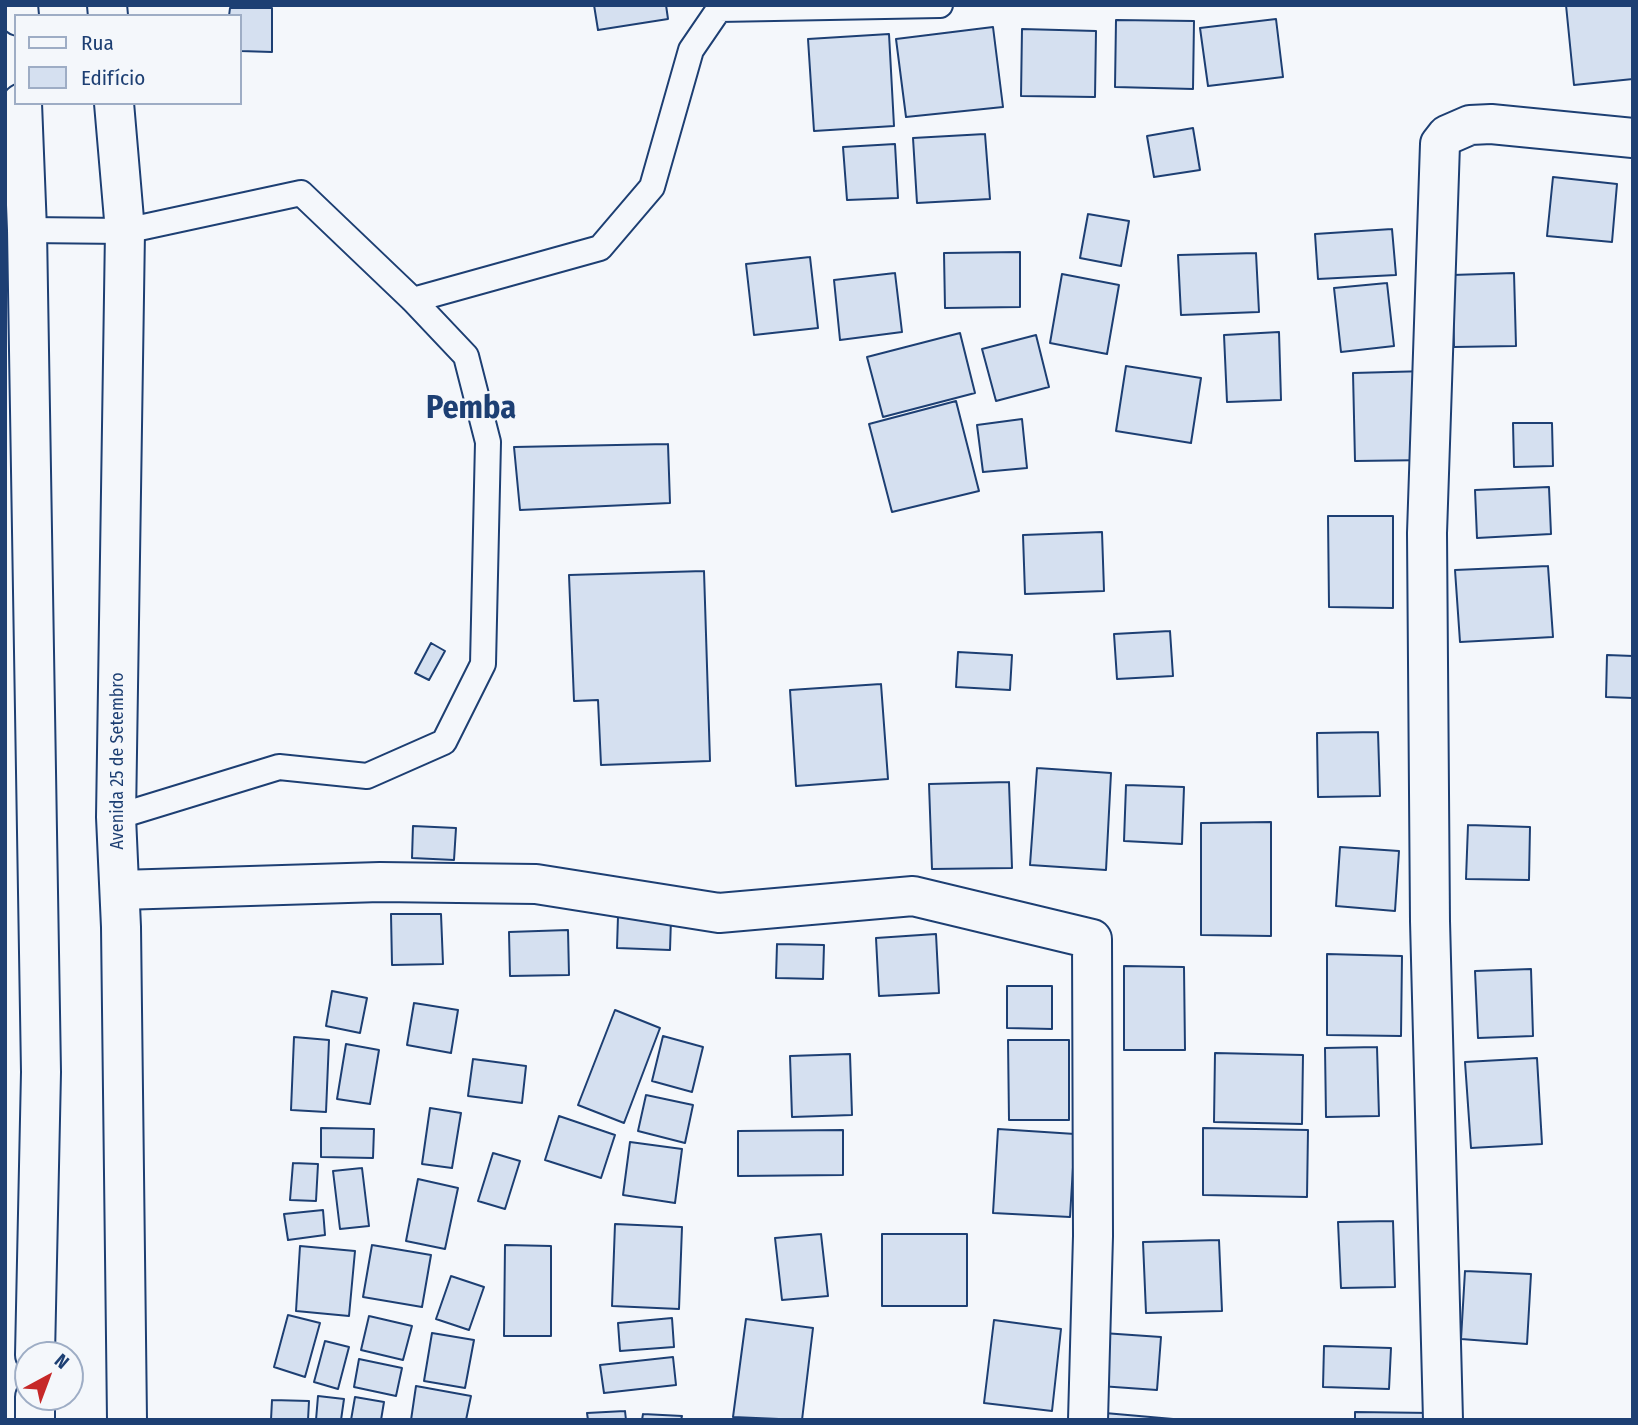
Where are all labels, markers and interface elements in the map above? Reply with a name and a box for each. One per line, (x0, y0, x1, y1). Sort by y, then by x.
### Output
legend (14, 14, 242, 105)
text: Rua (81, 30, 114, 56)
text: Edifício (81, 65, 145, 91)
district label: Pemba (426, 390, 516, 428)
street label: Avenida 25 de Setembro (107, 672, 129, 850)
north arrow (14, 1341, 84, 1411)
text: N (50, 1349, 74, 1374)

